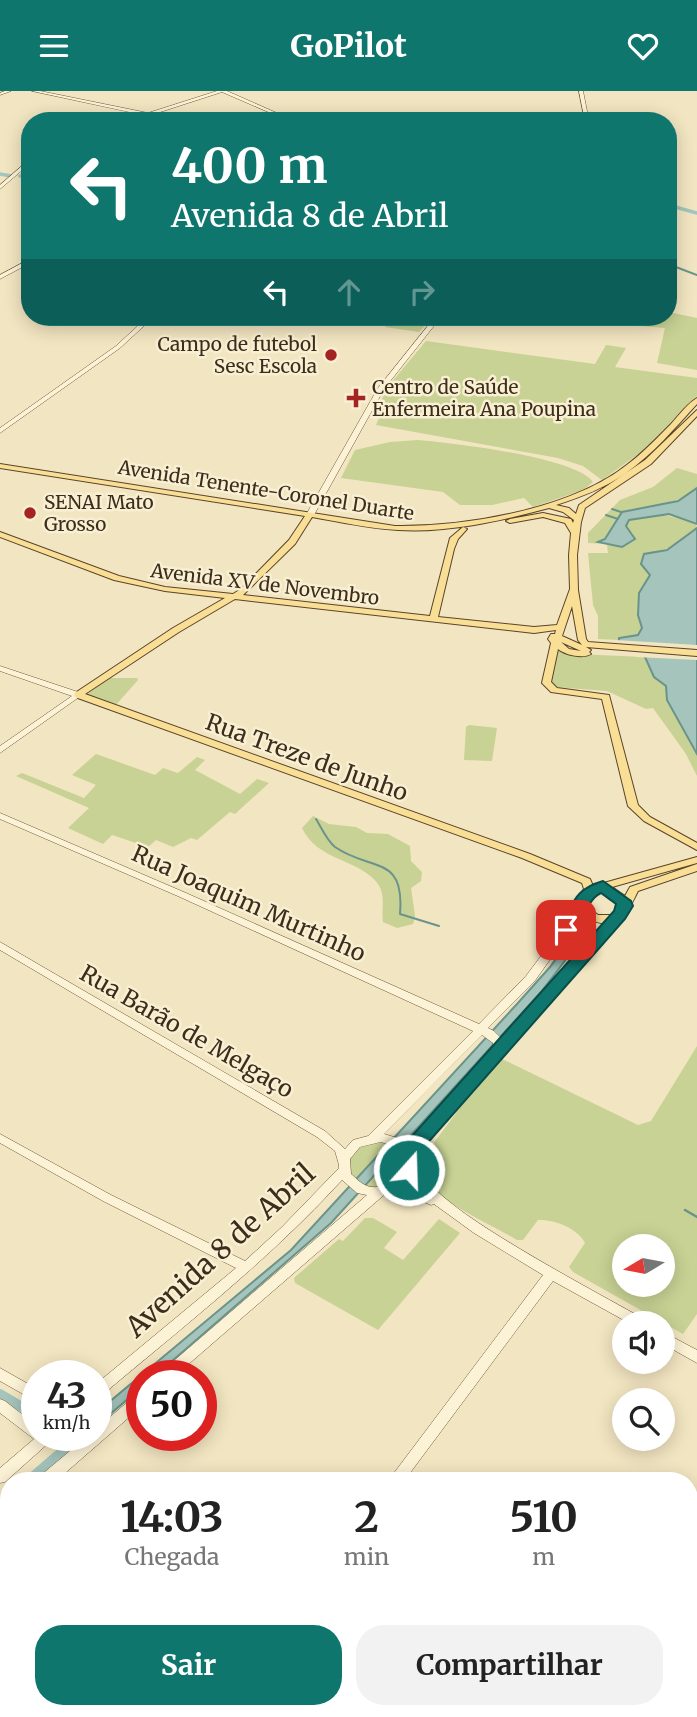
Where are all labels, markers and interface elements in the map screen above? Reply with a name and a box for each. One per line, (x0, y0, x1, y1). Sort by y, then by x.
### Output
text: GoPilot (290, 26, 407, 66)
icon: menu (35, 27, 73, 65)
icon: heart (624, 27, 662, 65)
text: 400 m (171, 135, 328, 196)
icon: left (56, 140, 147, 231)
text: Avenida 8 de Abril (171, 196, 448, 236)
icon: left (257, 273, 295, 311)
icon: ahead (330, 273, 368, 311)
icon: right (403, 273, 441, 311)
place label: Campo de futebol Sesc Escola (157, 332, 317, 378)
marker: Campo de futebol Sesc Escola (323, 347, 339, 363)
place label: Centro de Saúde Enfermeira Ana Poupina (372, 375, 596, 421)
marker: Centro de Saúde Enfermeira Ana Poupina (346, 388, 366, 408)
street label: Avenida Tenente-Coronel Duarte (115, 455, 416, 525)
place label: SENAI Mato Grosso (44, 490, 154, 536)
marker: SENAI Mato Grosso (22, 505, 38, 521)
street label: Avenida XV de Novembro (148, 558, 381, 610)
street label: Rua Treze de Junho (202, 707, 412, 807)
street label: Rua Joaquim Murtinho (128, 838, 370, 968)
pin (536, 900, 596, 960)
icon: arrive (547, 911, 585, 949)
street label: Rua Barão de Melgaço (75, 958, 299, 1104)
position arrow (372, 1133, 446, 1207)
street label: Avenida 8 de Abril (117, 1155, 322, 1345)
north arrow (612, 1234, 676, 1297)
map controls (612, 1234, 675, 1451)
button: sound (612, 1311, 675, 1374)
speed limit sign: 50 (126, 1360, 217, 1451)
text: 43 (46, 1374, 87, 1418)
button: search (612, 1388, 675, 1451)
text: km/h (43, 1411, 90, 1434)
text: 14:03 (120, 1491, 224, 1543)
text: 2 (354, 1491, 379, 1543)
text: 510 (510, 1491, 578, 1543)
text: Chegada (124, 1542, 219, 1571)
text: min (344, 1542, 389, 1571)
text: m (532, 1542, 555, 1571)
button: Sair (35, 1625, 342, 1705)
button: Compartilhar (356, 1625, 663, 1705)

